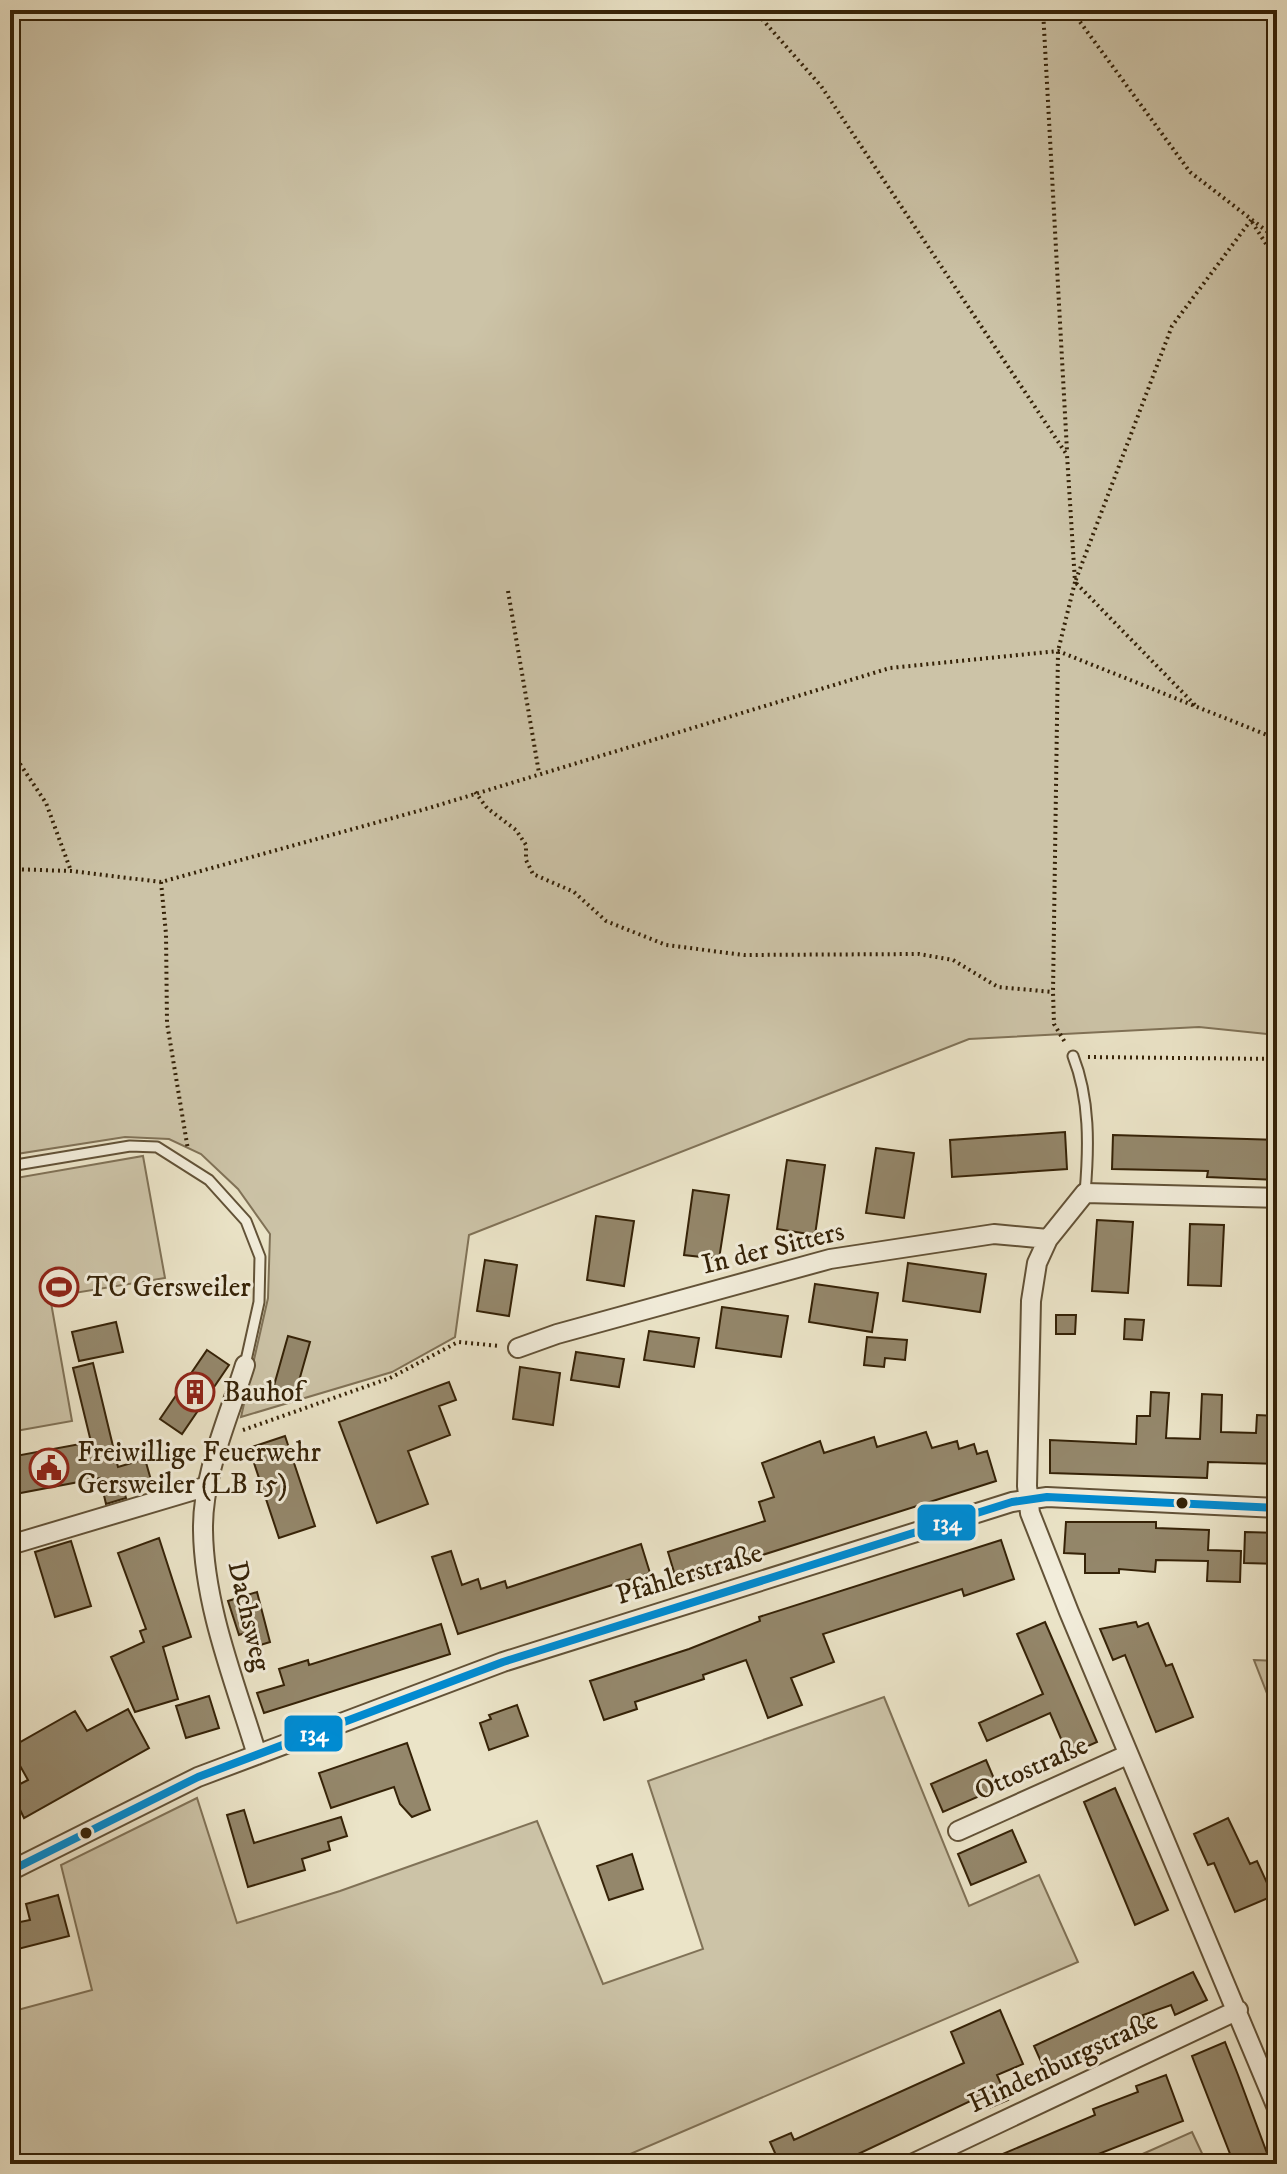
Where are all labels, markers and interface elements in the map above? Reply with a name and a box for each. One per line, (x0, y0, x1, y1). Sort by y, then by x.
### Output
street label: In der Sitters (698, 1213, 848, 1283)
sports icon: TC Gersweiler (38, 1266, 80, 1308)
place label: TC Gersweiler (87, 1270, 251, 1305)
building icon: Bauhof (174, 1371, 216, 1413)
place label: Bauhof (223, 1375, 307, 1410)
place label: Freiwillige Feuerwehr Gersweiler (LB 15) (77, 1435, 321, 1502)
public building icon: Freiwillige Feuerwehr Gersweiler (LB 15) (28, 1447, 70, 1489)
unlabelled marker (1174, 1495, 1190, 1511)
line badge: 134 (916, 1503, 977, 1542)
text: 134 (933, 1510, 963, 1537)
street label: Pfählerstraße (612, 1535, 766, 1613)
street label: Dachsweg (219, 1558, 279, 1675)
line badge: 134 (283, 1714, 344, 1753)
text: 134 (300, 1721, 330, 1748)
street label: Ottostraße (969, 1727, 1093, 1809)
unlabelled marker (78, 1825, 94, 1841)
street label: Hindenburgstraße (963, 2003, 1163, 2121)

